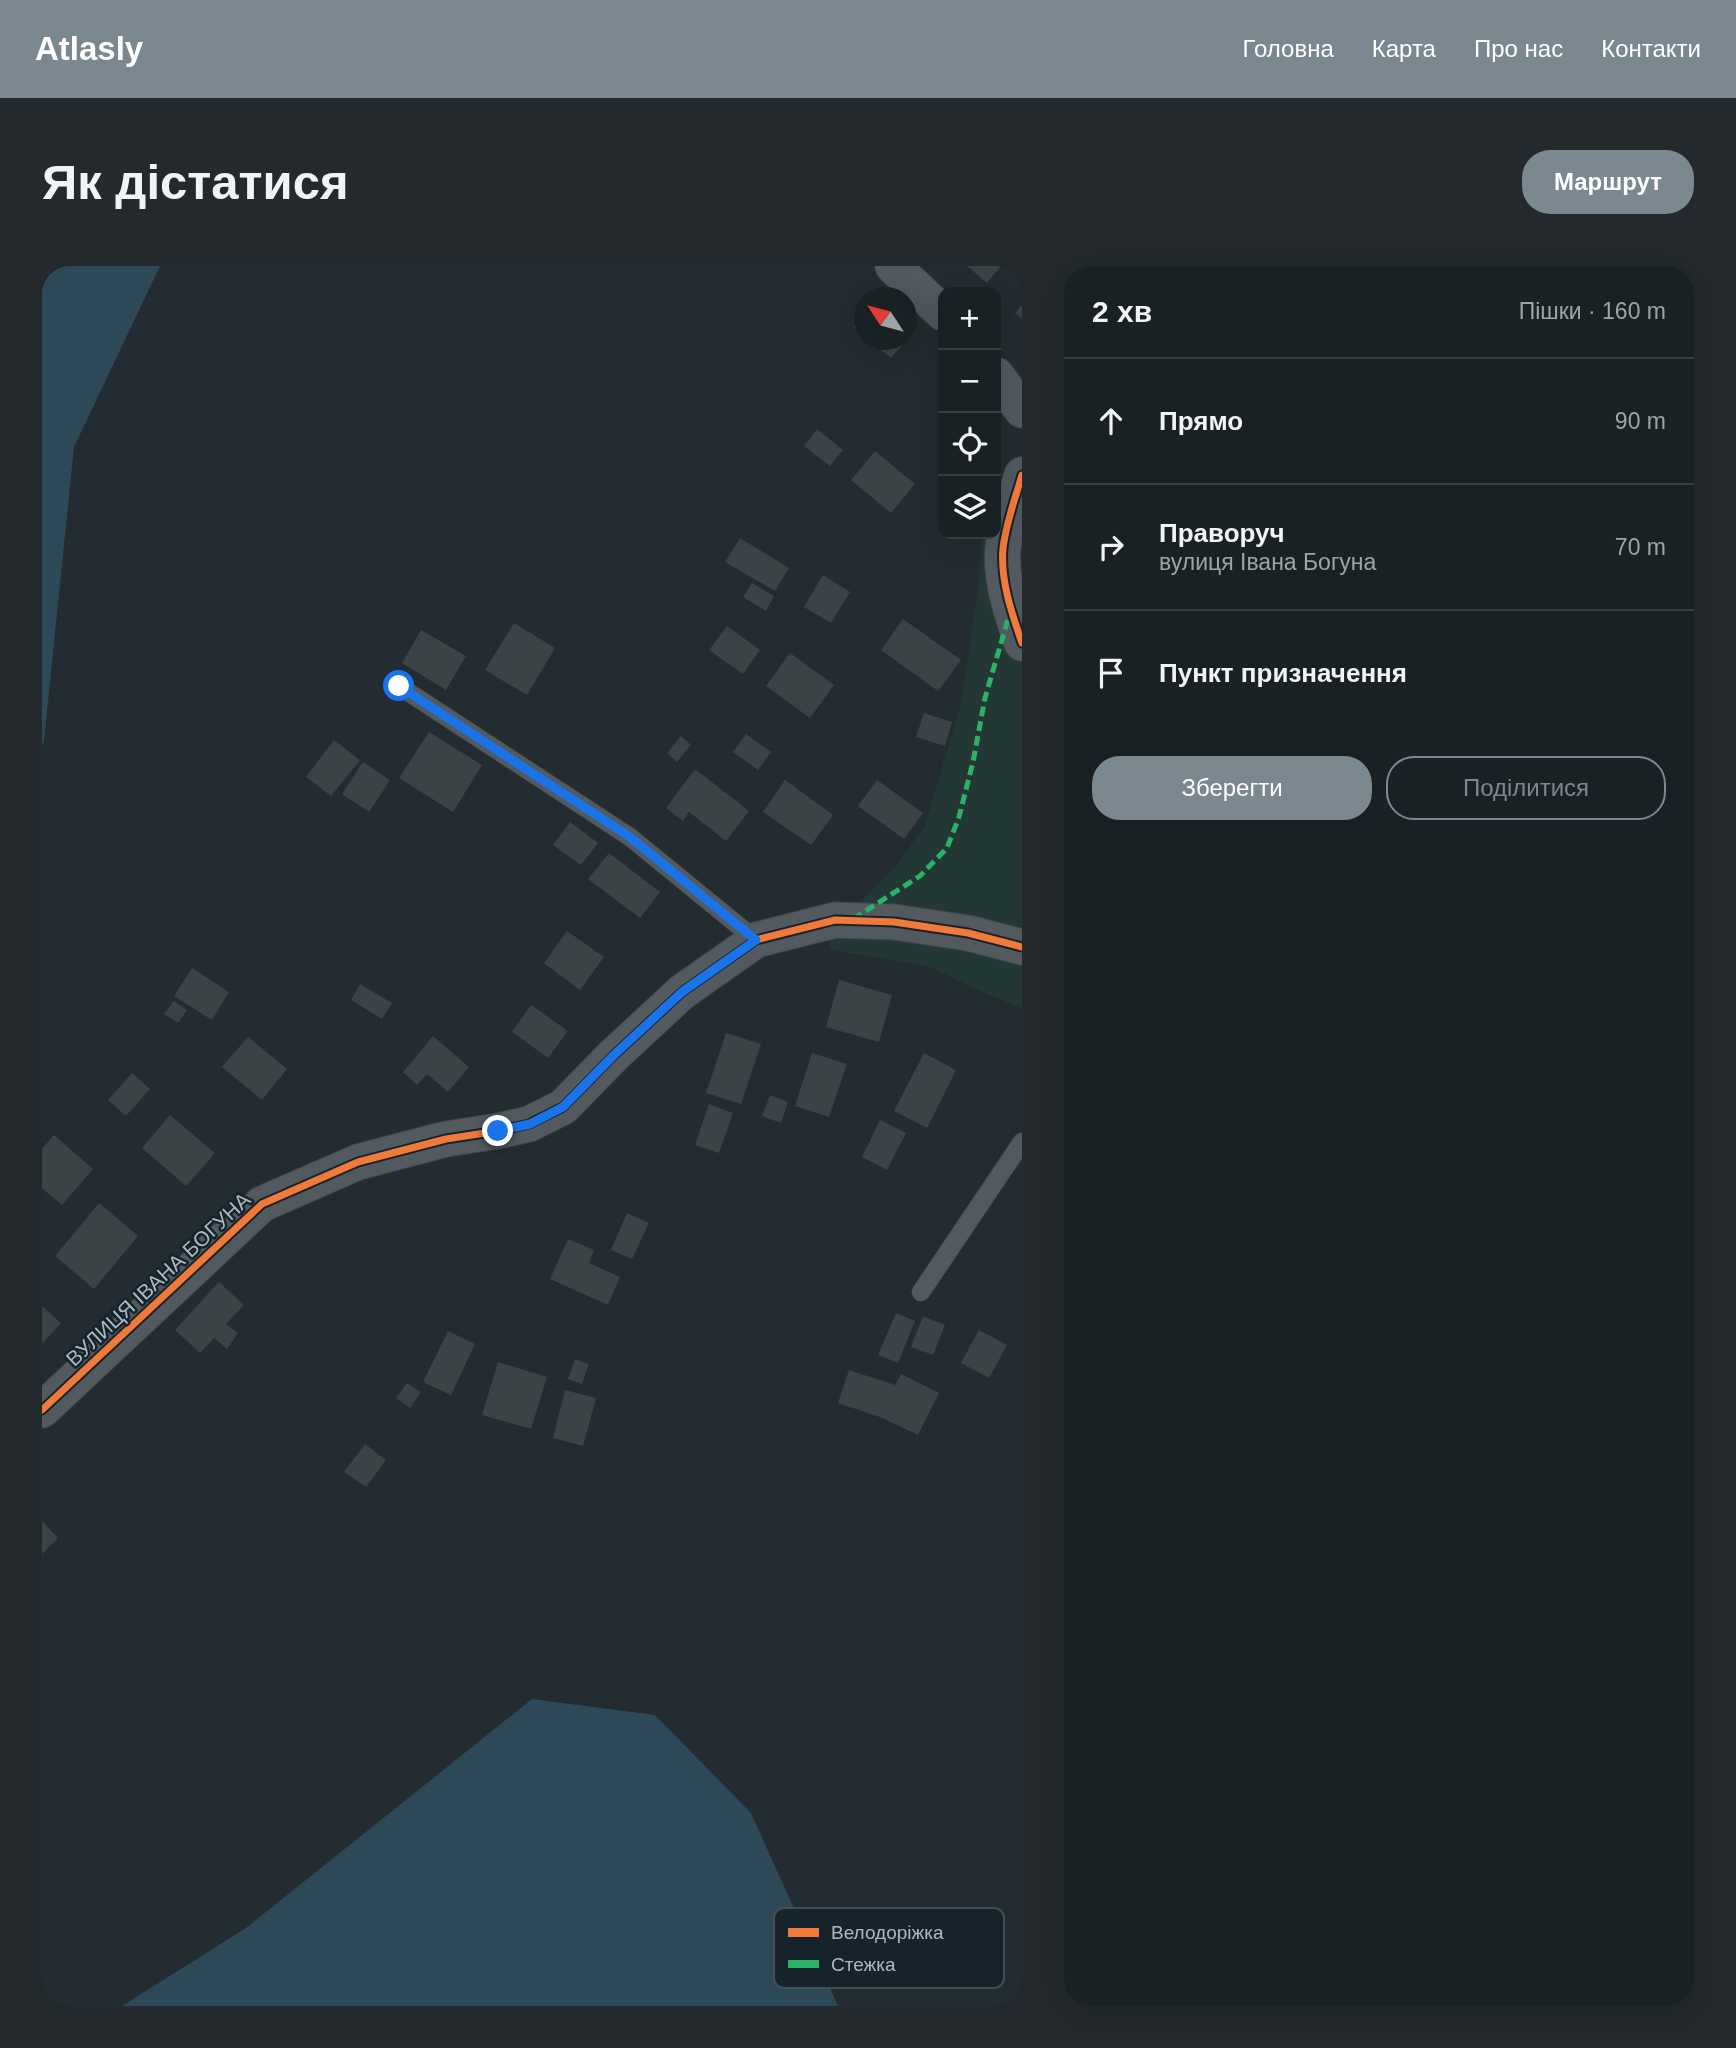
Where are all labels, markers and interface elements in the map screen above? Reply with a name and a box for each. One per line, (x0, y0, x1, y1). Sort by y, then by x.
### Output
text: Atlasly (35, 30, 143, 67)
text: Головна (1243, 35, 1334, 62)
text: Карта (1372, 35, 1436, 62)
text: Про нас (1474, 35, 1563, 62)
text: Контакти (1601, 35, 1701, 62)
button: Маршрут (1522, 150, 1694, 214)
text: Як дістатися (42, 155, 349, 209)
north arrow (854, 287, 917, 350)
map controls (938, 287, 1001, 539)
button: + (938, 287, 1001, 350)
text: 2 хв (1092, 295, 1152, 328)
text: Пішки · 160 m (1519, 298, 1666, 324)
button: − (938, 350, 1001, 413)
icon: ahead (1092, 402, 1130, 440)
text: Прямо (1159, 406, 1243, 436)
text: 90 m (1615, 408, 1666, 434)
button: locate (938, 413, 1001, 476)
button: layers (938, 476, 1001, 539)
text: Праворуч (1159, 518, 1285, 548)
icon: right (1092, 528, 1130, 566)
text: 70 m (1615, 534, 1666, 560)
text: вулиця Івана Богуна (1159, 549, 1376, 575)
icon: arrive (1092, 654, 1130, 692)
text: Пункт призначення (1159, 658, 1407, 688)
route start (383, 670, 414, 701)
button: Зберегти (1092, 756, 1372, 820)
button: Поділитися (1386, 756, 1666, 820)
route end (482, 1115, 513, 1146)
street label: ВУЛИЦЯ ІВАНА БОГУНА (61, 1188, 255, 1370)
legend (774, 1908, 1004, 1988)
text: Велодоріжка (831, 1922, 944, 1943)
text: Стежка (831, 1954, 896, 1975)

